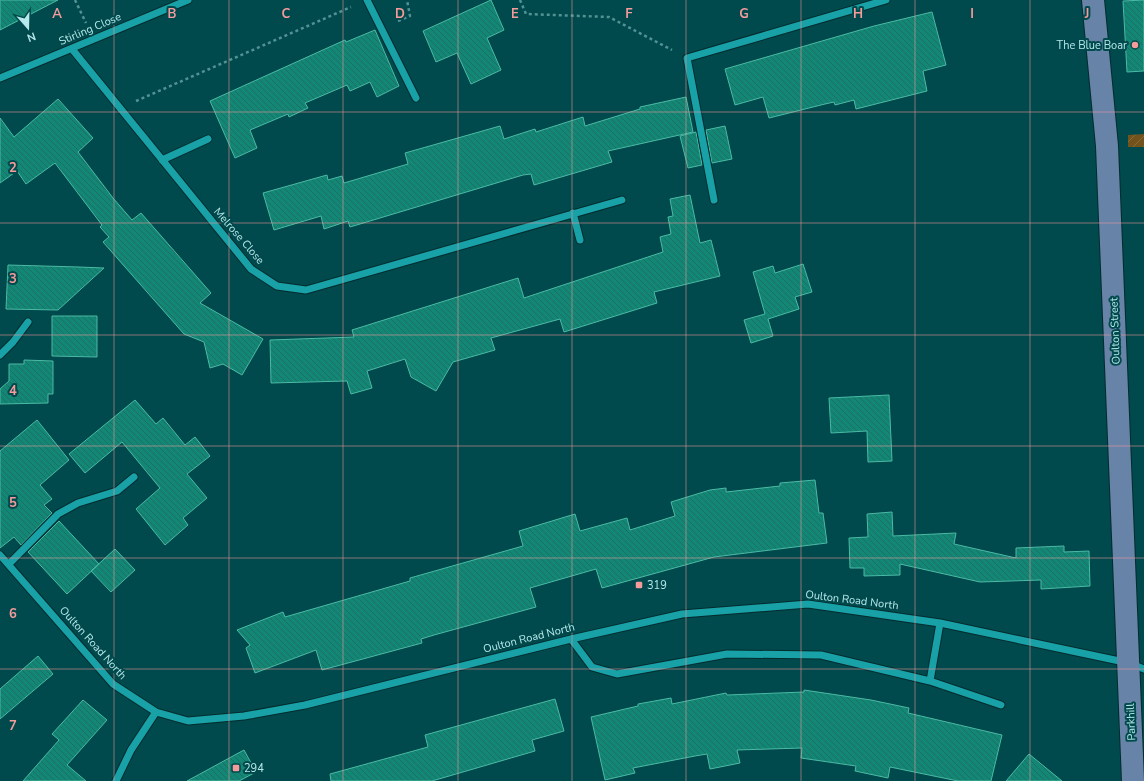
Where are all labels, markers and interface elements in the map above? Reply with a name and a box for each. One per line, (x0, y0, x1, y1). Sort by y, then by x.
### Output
text: A (52, 5, 62, 23)
text: B (168, 5, 177, 23)
text: C (282, 5, 291, 23)
text: D (395, 5, 405, 23)
text: E (511, 5, 519, 23)
text: F (625, 5, 633, 23)
text: G (739, 5, 749, 23)
text: H (853, 5, 863, 23)
text: I (970, 5, 974, 23)
text: J (1084, 5, 1089, 23)
north arrow (8, 8, 48, 48)
street label: Stirling Close (57, 9, 124, 49)
text: N (25, 28, 38, 45)
place label: The Blue Boar (1057, 38, 1127, 53)
marker: The Blue Boar (1130, 40, 1140, 50)
text: 2 (9, 159, 17, 177)
street label: Melrose Close (210, 205, 268, 268)
text: 3 (9, 270, 17, 288)
street label: Oulton Street (1106, 297, 1124, 365)
text: 4 (9, 382, 17, 400)
text: 5 (9, 494, 17, 512)
place label: 319 (647, 578, 667, 593)
marker: 319 (634, 580, 644, 590)
street label: Oulton Road North (805, 587, 899, 613)
street label: Oulton Road North (56, 603, 130, 683)
text: 6 (9, 605, 17, 623)
street label: Oulton Road North (482, 619, 576, 657)
street label: Parkhill (1123, 702, 1139, 741)
text: 7 (9, 717, 17, 735)
place label: 294 (244, 761, 264, 776)
marker: 294 (231, 763, 241, 773)

